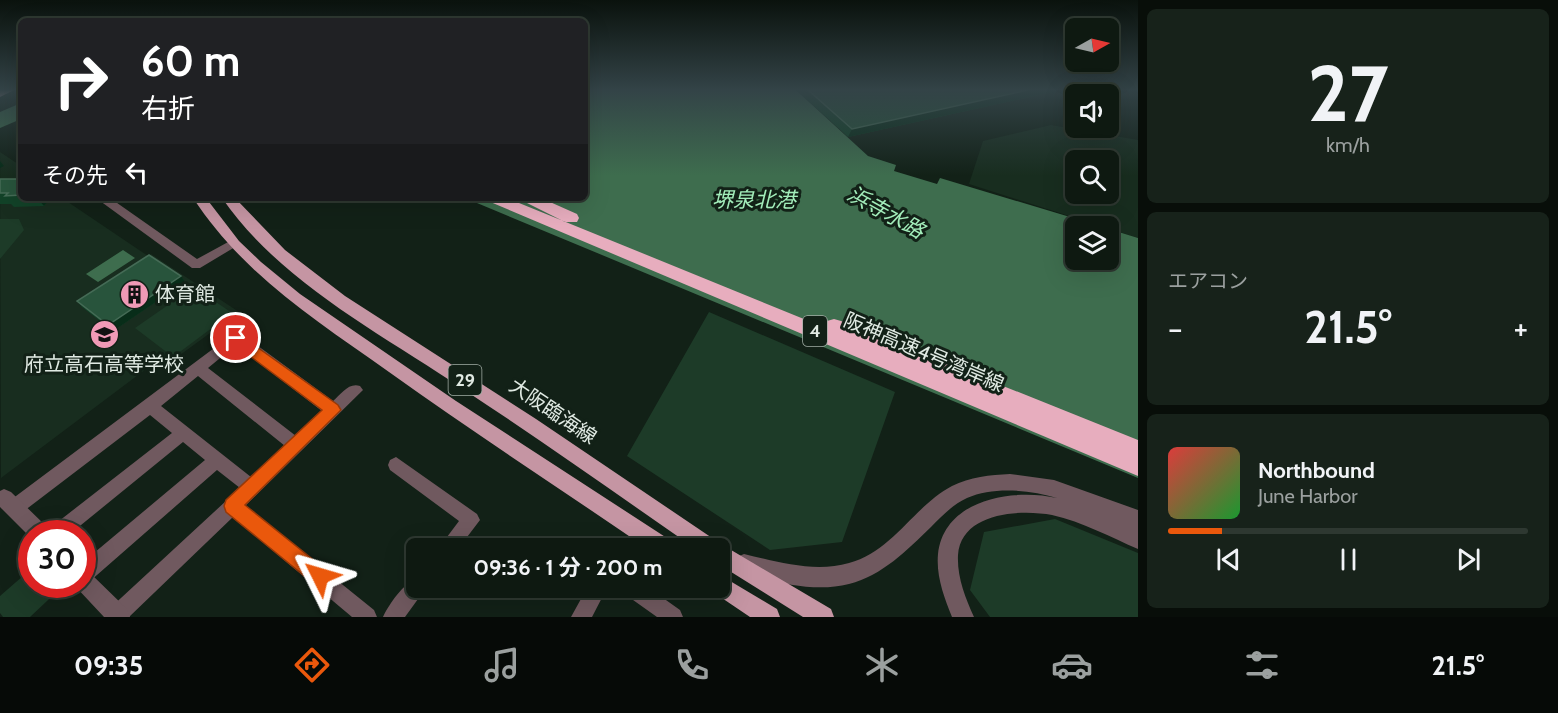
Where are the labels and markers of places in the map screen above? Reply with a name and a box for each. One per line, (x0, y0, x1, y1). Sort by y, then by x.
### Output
building icon: 体育館 (118, 278, 150, 310)
place label: 体育館 (155, 282, 215, 306)
pin (210, 312, 261, 363)
school or university icon: 府立高石高等学校 (88, 318, 120, 350)
place label: 府立高石高等学校 (24, 352, 184, 376)

